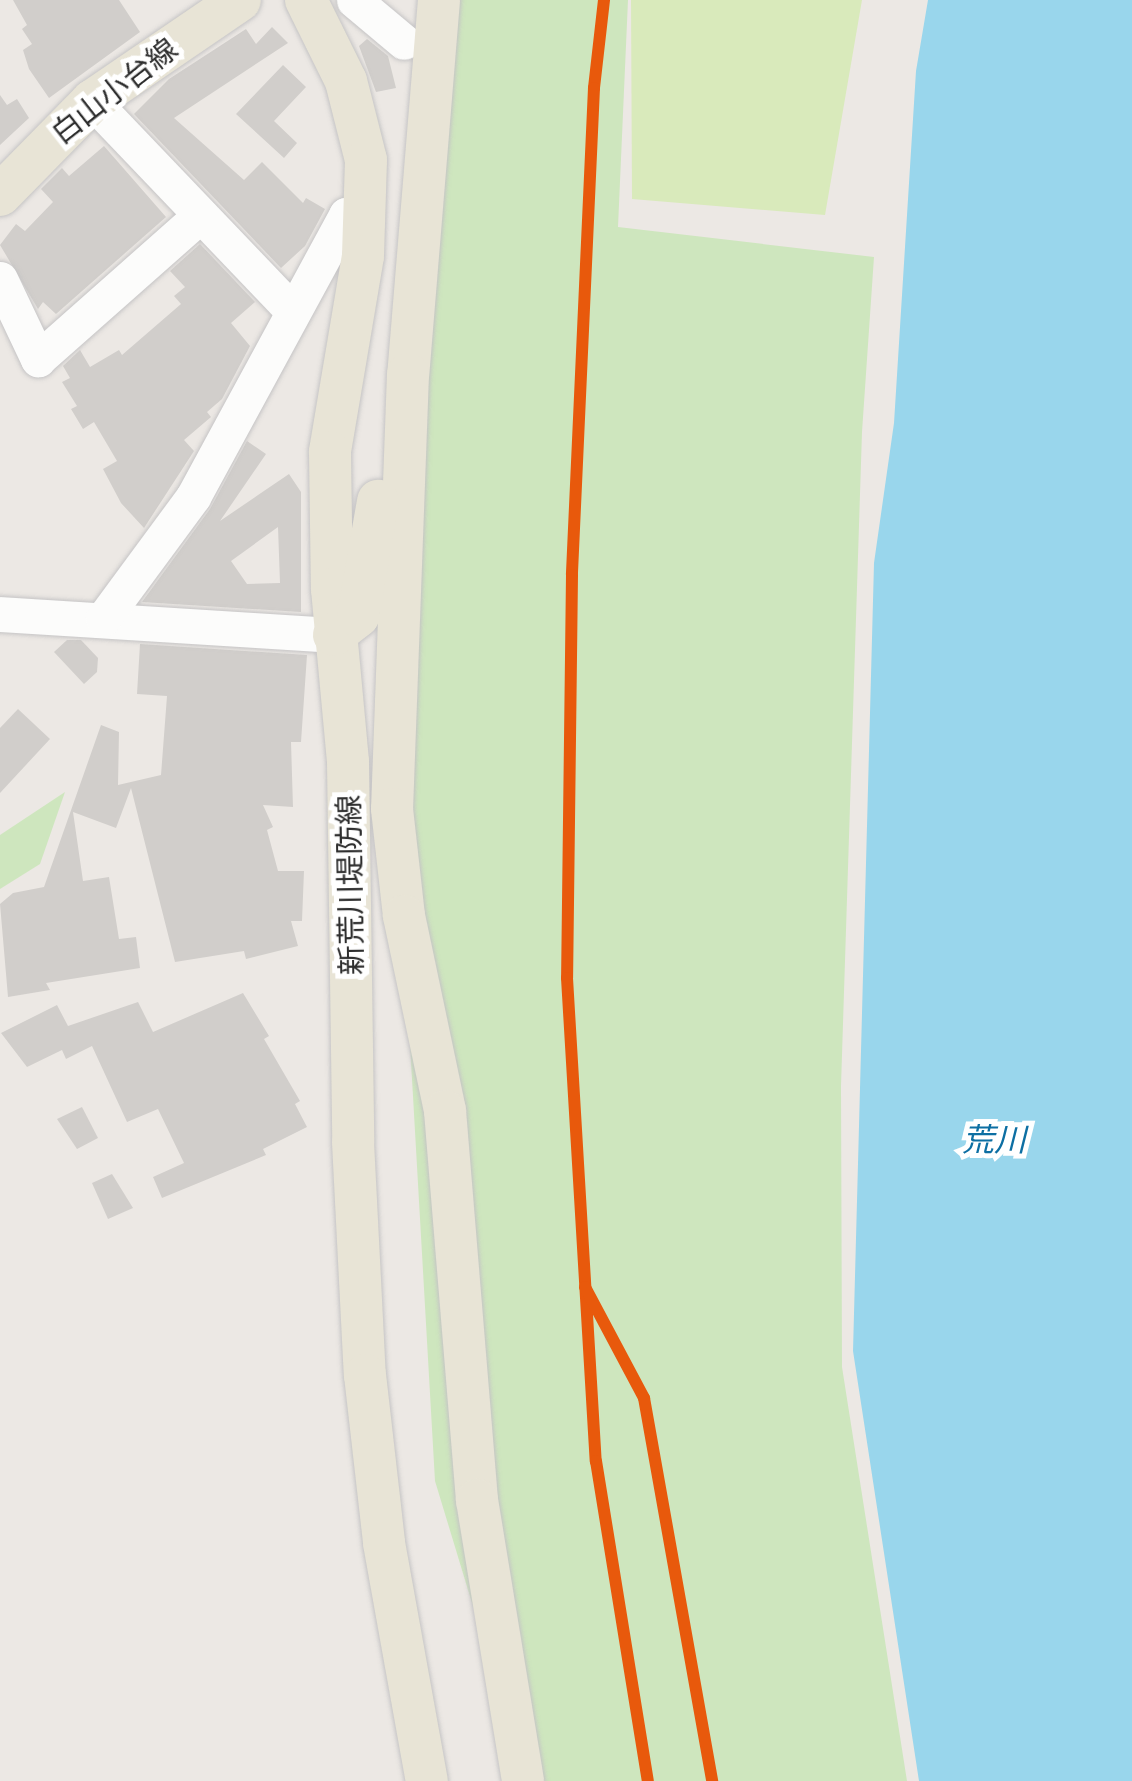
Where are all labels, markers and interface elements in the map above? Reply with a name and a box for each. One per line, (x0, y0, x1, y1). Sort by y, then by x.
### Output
street label: 白山小台線 (44, 31, 184, 151)
street label: 新荒川堤防線 (330, 795, 370, 975)
water label: 荒川 (962, 1120, 1026, 1158)

